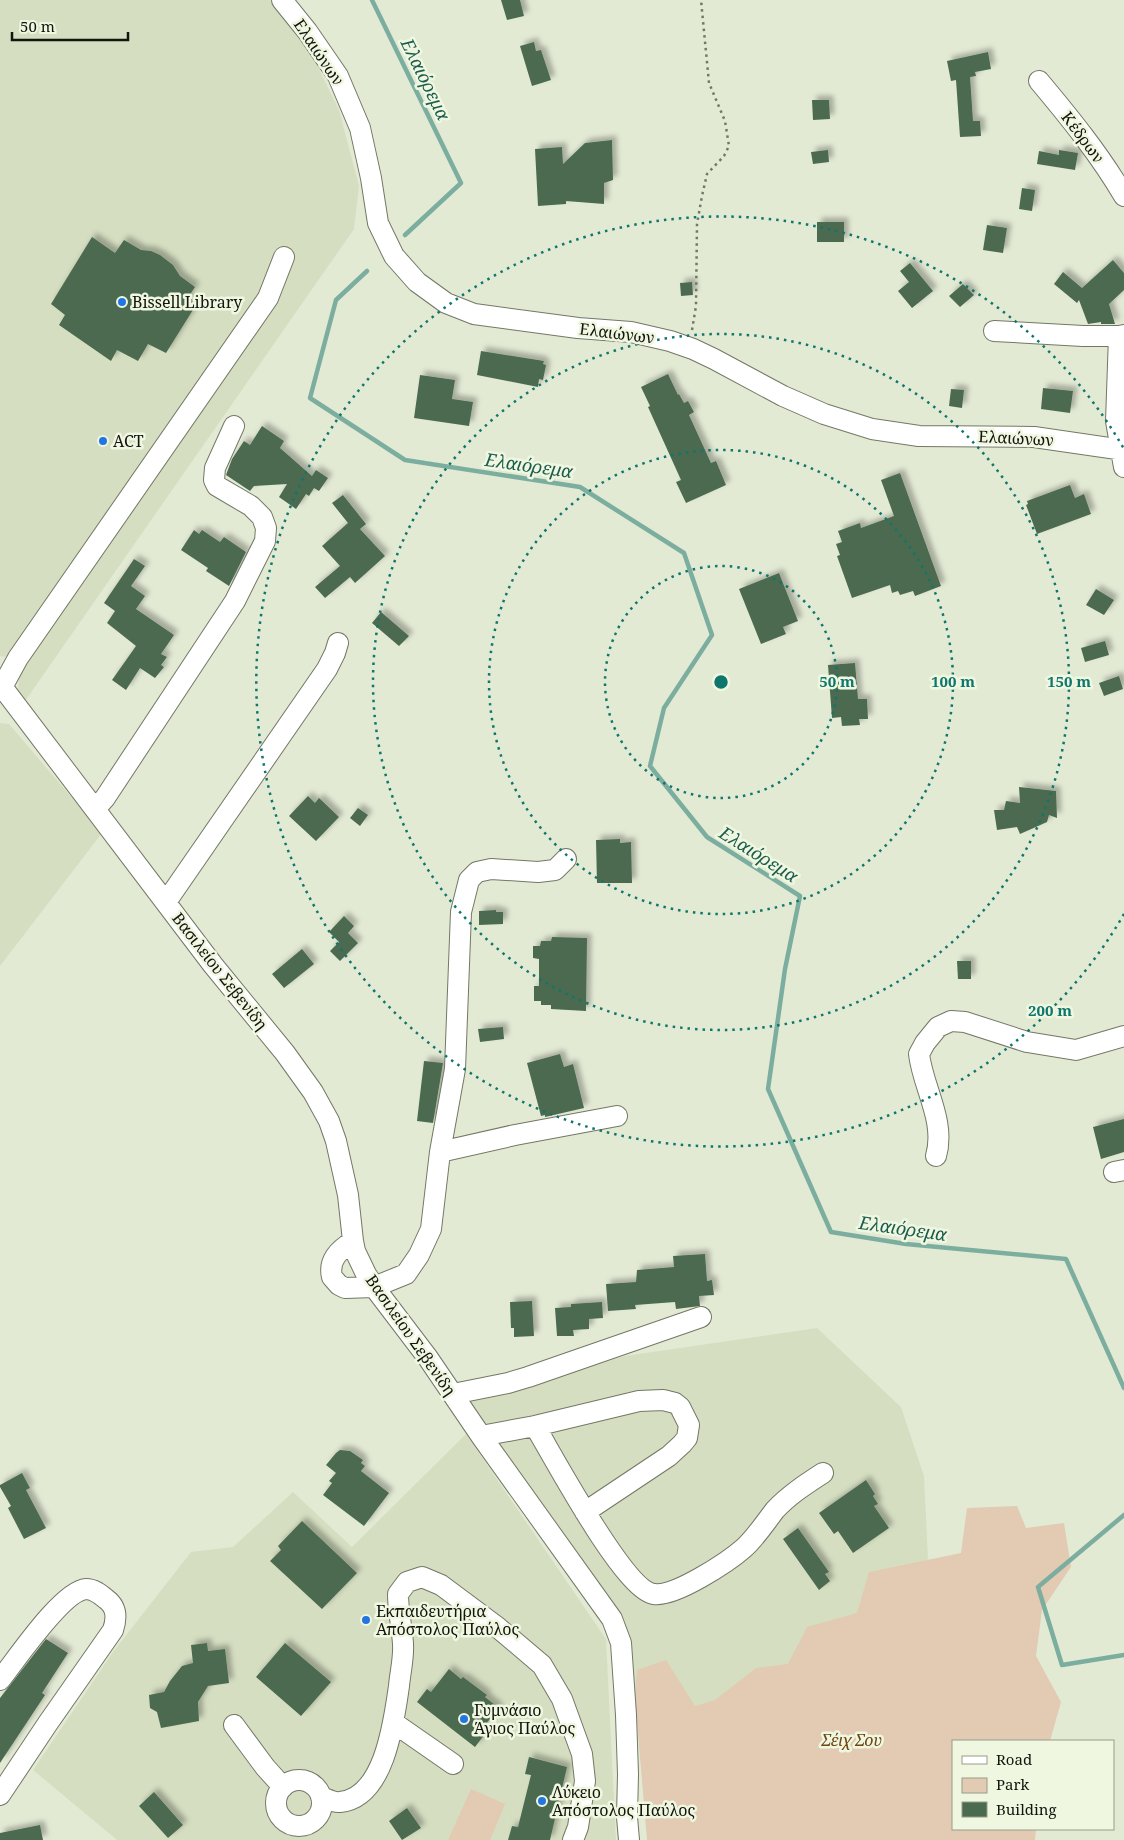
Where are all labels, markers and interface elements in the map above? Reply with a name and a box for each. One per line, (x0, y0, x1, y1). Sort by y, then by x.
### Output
scale bar (12, 10, 129, 42)
street label: Ελαιώνων (289, 15, 349, 89)
text: 50 m (20, 16, 55, 36)
water label: Ελαιόρεμα (395, 33, 456, 124)
street label: Κέδρων (1056, 107, 1110, 167)
place label: Bissell Library (132, 291, 243, 313)
marker: Bissell Library (116, 296, 128, 308)
street label: Ελαιώνων (578, 317, 656, 349)
street label: Ελαιώνων (978, 425, 1054, 451)
place label: ACT (113, 430, 144, 452)
marker: ACT (97, 435, 109, 447)
water label: Ελαιόρεμα (483, 447, 575, 483)
text: 50 m (819, 671, 855, 691)
text: 100 m (931, 671, 975, 691)
text: 150 m (1047, 671, 1091, 691)
centre of rings (712, 673, 730, 691)
water label: Ελαιόρεμα (714, 820, 803, 888)
street label: Βασιλείου Σεβενίδη (167, 908, 273, 1034)
text: 200 m (1028, 1000, 1072, 1020)
water label: Ελαιόρεμα (857, 1210, 949, 1246)
street label: Βασιλείου Σεβενίδη (361, 1270, 461, 1400)
place label: Εκπαιδευτήρια Απόστολος Παύλος (376, 1600, 520, 1640)
marker: Εκπαιδευτήρια Απόστολος Παύλος (360, 1614, 372, 1626)
place label: Γυμνάσιο Άγιος Παύλος (474, 1699, 575, 1739)
marker: Γυμνάσιο Άγιος Παύλος (458, 1713, 470, 1725)
park label: Σέιχ Σου (821, 1729, 882, 1751)
legend (952, 1740, 1114, 1830)
text: Road (996, 1749, 1032, 1769)
text: Park (996, 1774, 1030, 1794)
place label: Λύκειο Απόστολος Παύλος (552, 1781, 696, 1821)
marker: Λύκειο Απόστολος Παύλος (536, 1795, 548, 1807)
text: Building (996, 1799, 1057, 1819)

